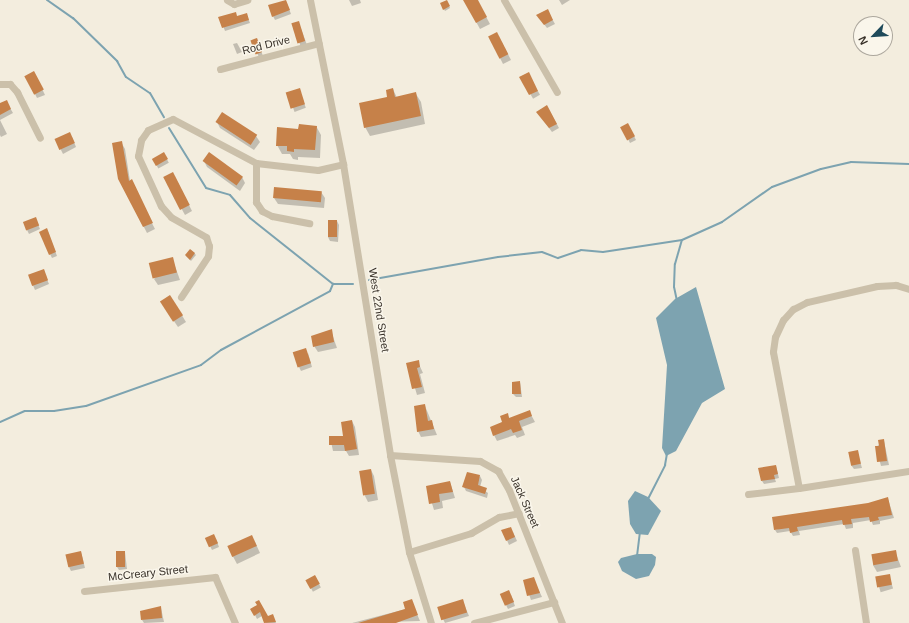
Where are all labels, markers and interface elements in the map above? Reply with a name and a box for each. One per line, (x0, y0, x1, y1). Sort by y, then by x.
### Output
north arrow (853, 16, 893, 56)
street label: Rod Drive (241, 33, 291, 57)
text: N (856, 35, 870, 47)
street label: West 22nd Street (366, 267, 392, 353)
street label: Jack Street (508, 474, 542, 530)
street label: McCreary Street (107, 562, 189, 584)

